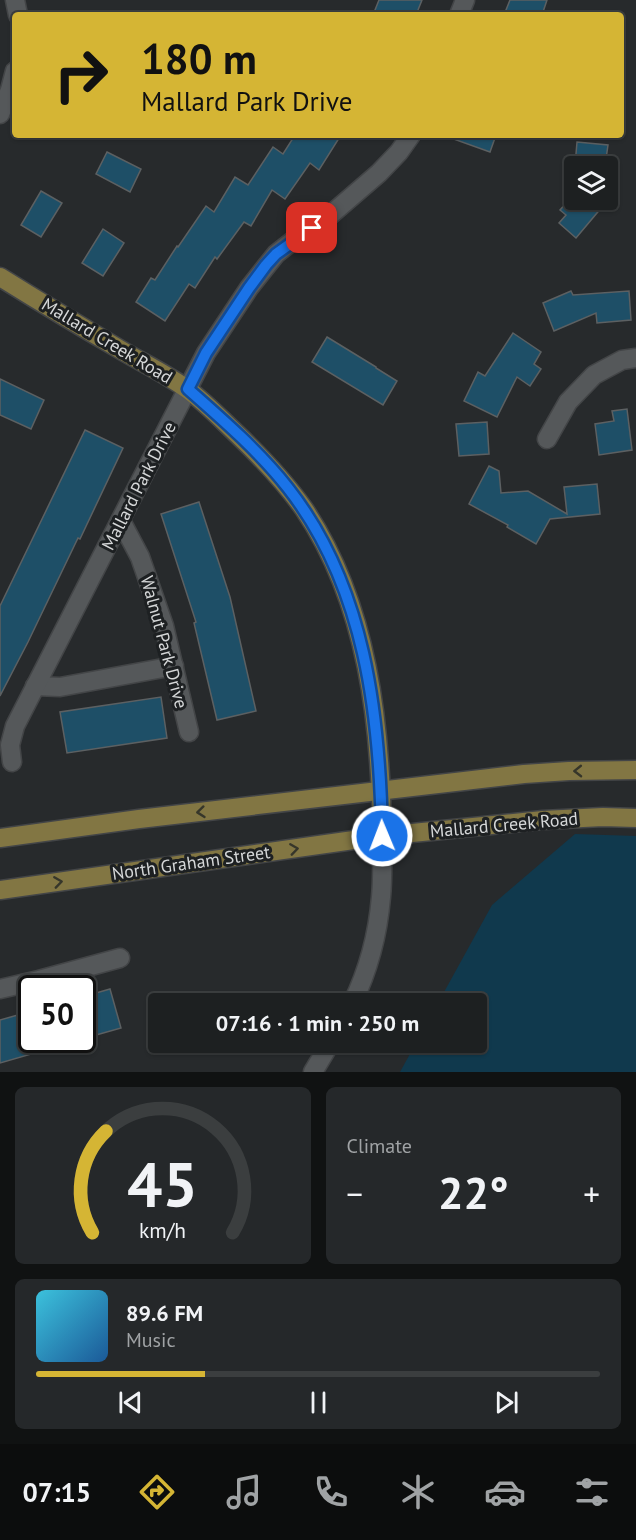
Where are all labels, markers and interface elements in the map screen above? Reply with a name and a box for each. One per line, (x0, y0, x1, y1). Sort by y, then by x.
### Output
text: 180 m (141, 31, 257, 86)
icon: right (42, 36, 120, 114)
text: Mallard Park Drive (141, 84, 352, 118)
map controls (564, 156, 618, 210)
button: layers (564, 156, 618, 210)
pin (286, 202, 337, 253)
icon: arrive (295, 211, 328, 244)
street label: Mallard Creek Road (38, 292, 177, 389)
street label: Mallard Park Drive (96, 418, 181, 554)
street label: Walnut Park Drive (136, 573, 193, 711)
one-way arrow (573, 765, 582, 777)
position arrow (350, 804, 414, 868)
one-way arrow (196, 805, 206, 817)
street label: Mallard Creek Road (429, 807, 579, 842)
street label: North Graham Street (110, 840, 271, 885)
one-way arrow (289, 843, 298, 855)
one-way arrow (53, 876, 63, 888)
speed limit sign: 50 (18, 975, 96, 1053)
text: 07:16 · 1 min · 250 m (216, 1009, 419, 1037)
text: Climate (347, 1133, 412, 1159)
text: 45 (127, 1143, 198, 1224)
text: 22° (438, 1163, 509, 1221)
text: − (347, 1172, 363, 1215)
text: + (583, 1172, 600, 1215)
text: km/h (139, 1216, 186, 1244)
text: 89.6 FM (126, 1299, 203, 1327)
text: Music (126, 1327, 175, 1353)
icon: previous (114, 1386, 147, 1419)
icon: pause (302, 1386, 335, 1419)
icon: next (490, 1386, 523, 1419)
icon: directions (136, 1471, 178, 1513)
icon: music (223, 1471, 265, 1513)
icon: phone (310, 1471, 352, 1513)
icon: climate (397, 1471, 439, 1513)
icon: car (484, 1471, 526, 1513)
icon: filters (571, 1471, 613, 1513)
text: 07:15 (23, 1475, 91, 1509)

